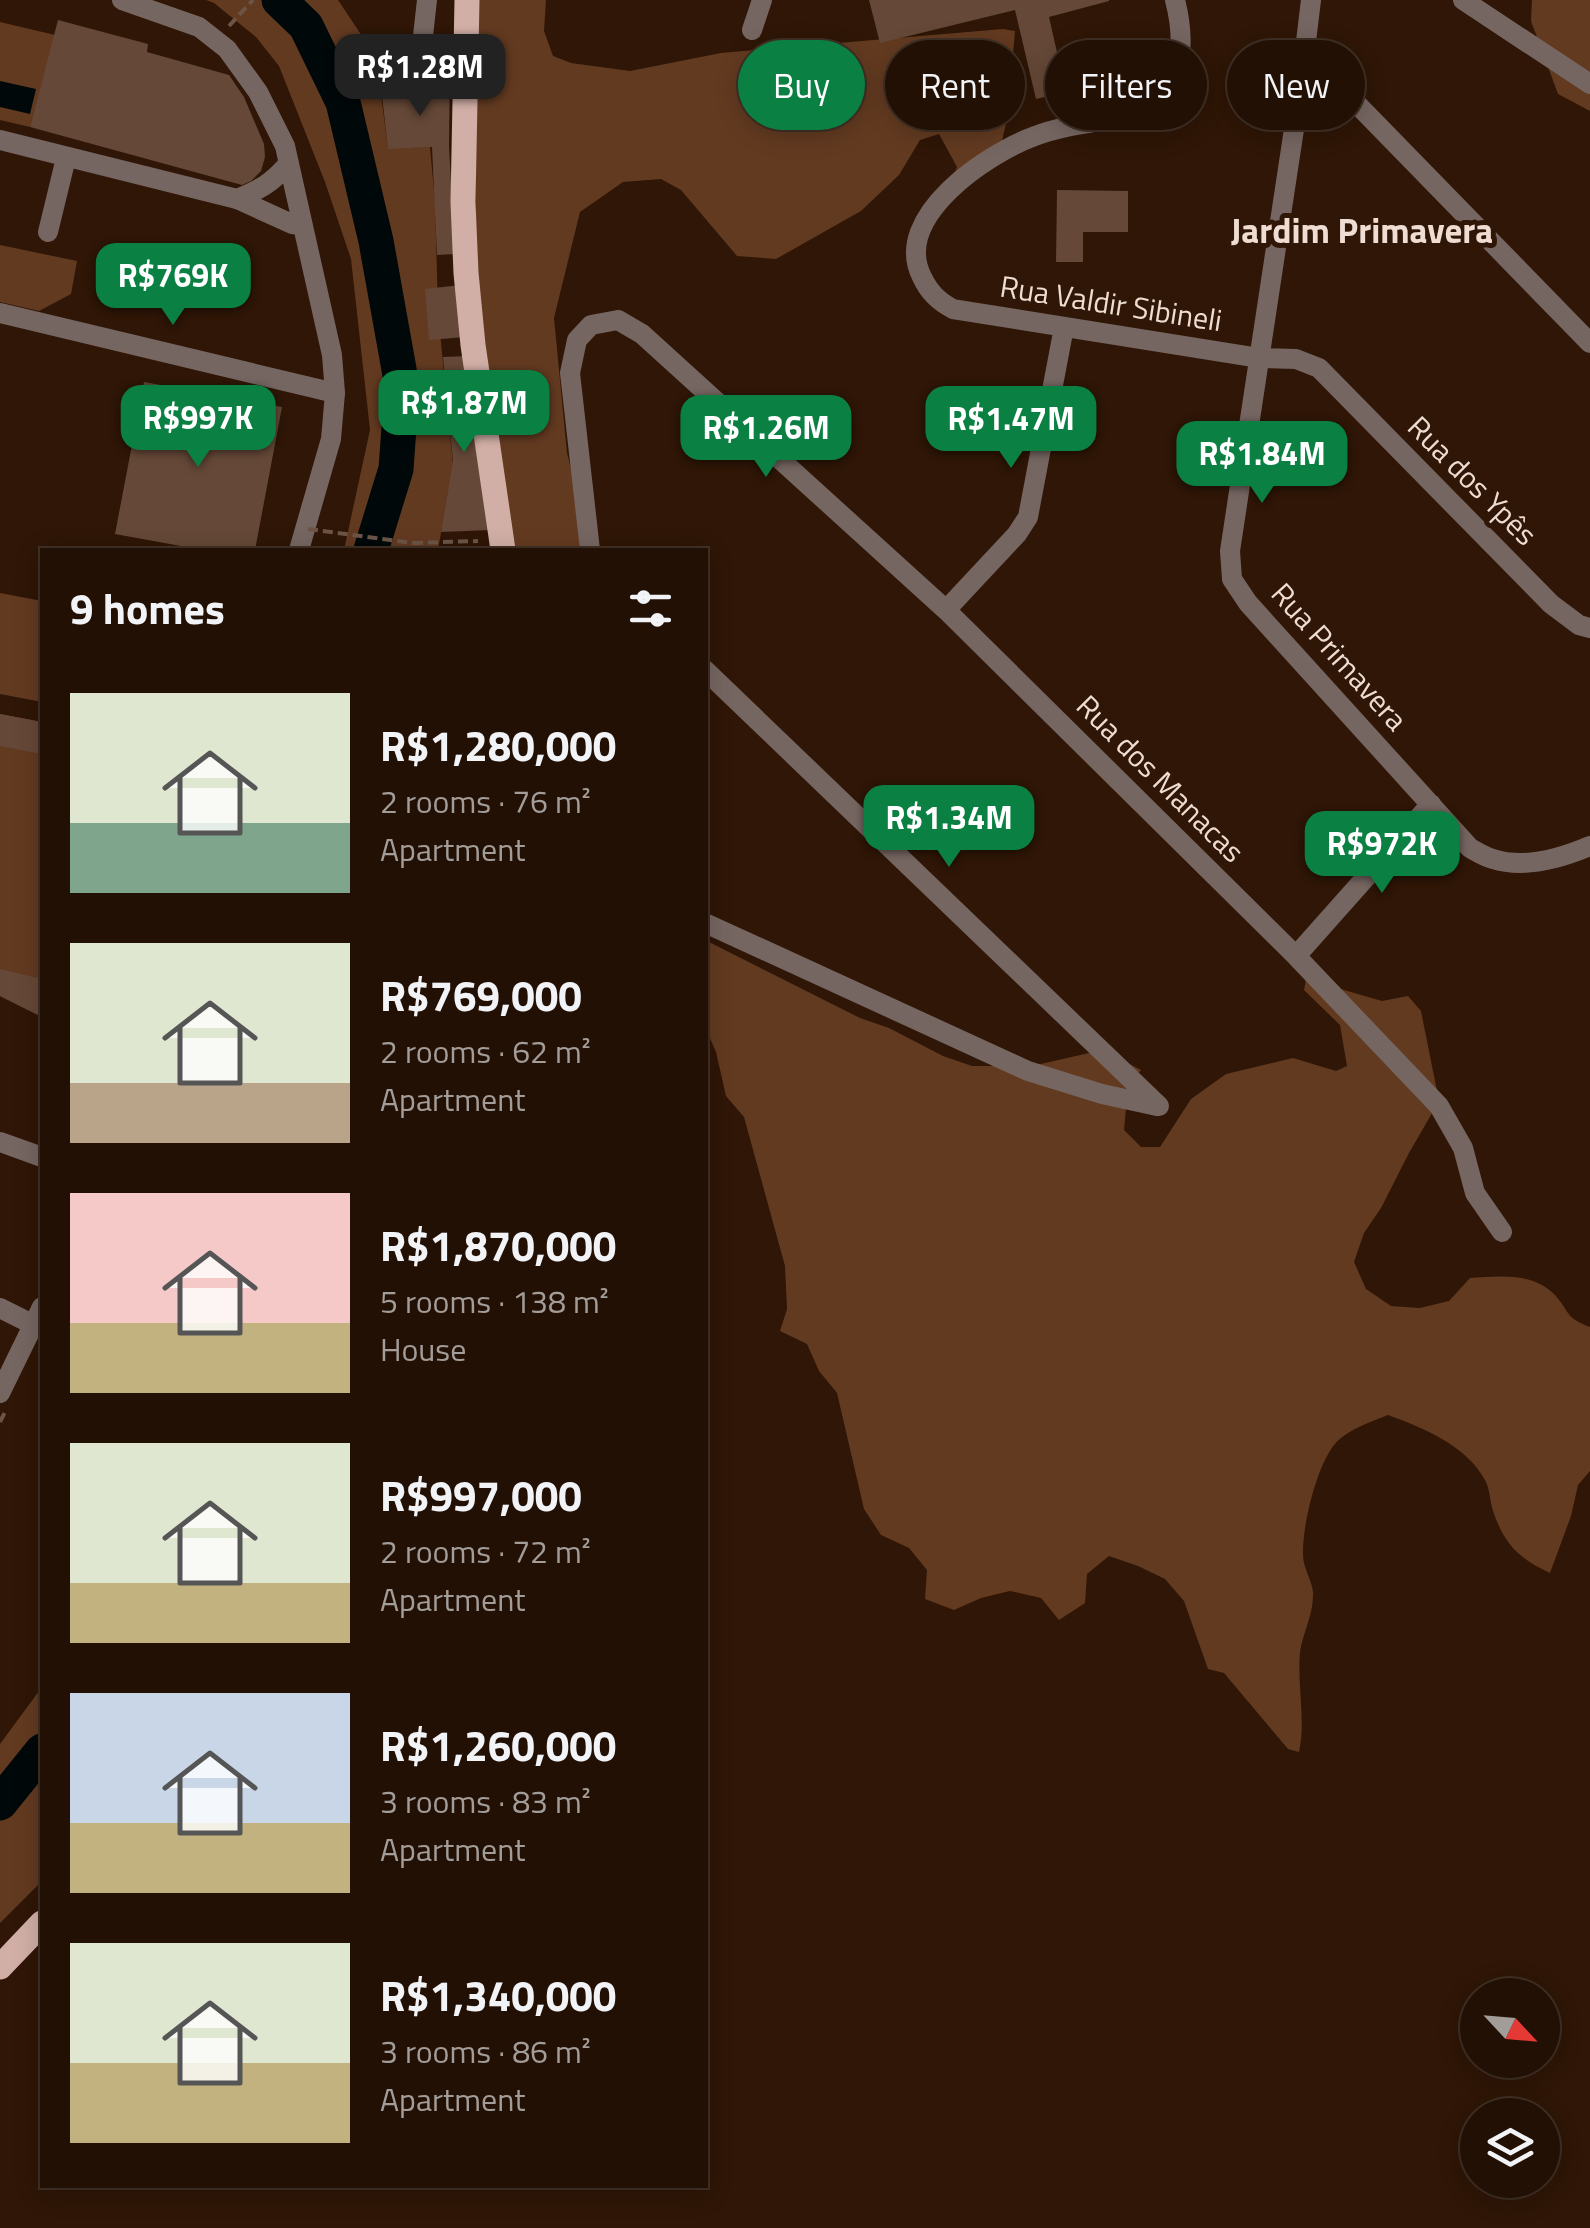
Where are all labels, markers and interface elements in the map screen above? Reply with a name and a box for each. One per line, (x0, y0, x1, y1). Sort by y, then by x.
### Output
pin: R$1.28M (328, 34, 512, 119)
chip: Buy (738, 40, 865, 130)
chip: Rent (885, 40, 1025, 130)
chip: Filters (1045, 40, 1207, 130)
chip: New (1227, 40, 1365, 130)
text: R$1.28M (356, 42, 484, 90)
district label: Jardim Primavera (1231, 203, 1493, 257)
pin: R$769K (92, 243, 254, 328)
text: R$769K (118, 251, 228, 299)
street label: Rua Valdir Sibineli (997, 263, 1225, 343)
pin: R$1.87M (372, 370, 556, 455)
text: R$1.87M (400, 378, 528, 426)
pin: R$997K (117, 385, 279, 470)
pin: R$1.47M (919, 386, 1103, 471)
text: R$997K (143, 393, 253, 441)
text: R$1.47M (947, 394, 1075, 442)
pin: R$1.26M (674, 395, 858, 480)
text: R$1.26M (702, 403, 830, 451)
street label: Rua dos Ypês (1397, 405, 1548, 556)
pin: R$1.84M (1170, 421, 1354, 506)
text: R$1.84M (1198, 429, 1326, 477)
street label: Rua Primavera (1261, 572, 1419, 741)
text: 9 homes (70, 576, 225, 640)
icon: filters (623, 581, 678, 636)
street label: Rua dos Manacas (1066, 684, 1255, 873)
text: R$1,280,000 (380, 713, 616, 777)
icon: home (150, 733, 270, 853)
text: 2 rooms · 76 m² (380, 777, 591, 825)
pin: R$1.34M (857, 785, 1041, 870)
text: R$1.34M (885, 793, 1013, 841)
pin: R$972K (1301, 811, 1463, 896)
text: R$972K (1327, 819, 1437, 867)
text: Apartment (380, 825, 526, 873)
text: R$769,000 (380, 963, 582, 1027)
icon: home (150, 983, 270, 1103)
text: 2 rooms · 62 m² (380, 1027, 591, 1075)
text: Apartment (380, 1075, 526, 1123)
text: R$1,870,000 (380, 1213, 616, 1277)
icon: home (150, 1233, 270, 1353)
text: 5 rooms · 138 m² (380, 1277, 609, 1325)
text: House (380, 1325, 466, 1373)
text: R$997,000 (380, 1463, 582, 1527)
icon: home (150, 1483, 270, 1603)
text: 2 rooms · 72 m² (380, 1527, 591, 1575)
text: Apartment (380, 1575, 526, 1623)
text: R$1,260,000 (380, 1713, 616, 1777)
icon: home (150, 1733, 270, 1853)
text: 3 rooms · 83 m² (380, 1777, 591, 1825)
text: Apartment (380, 1825, 526, 1873)
text: R$1,340,000 (380, 1963, 616, 2027)
north arrow (1460, 1978, 1560, 2078)
map controls (1460, 1978, 1560, 2198)
icon: home (150, 1983, 270, 2103)
text: 3 rooms · 86 m² (380, 2027, 591, 2075)
text: Apartment (380, 2075, 526, 2123)
button: layers (1460, 2098, 1560, 2198)

